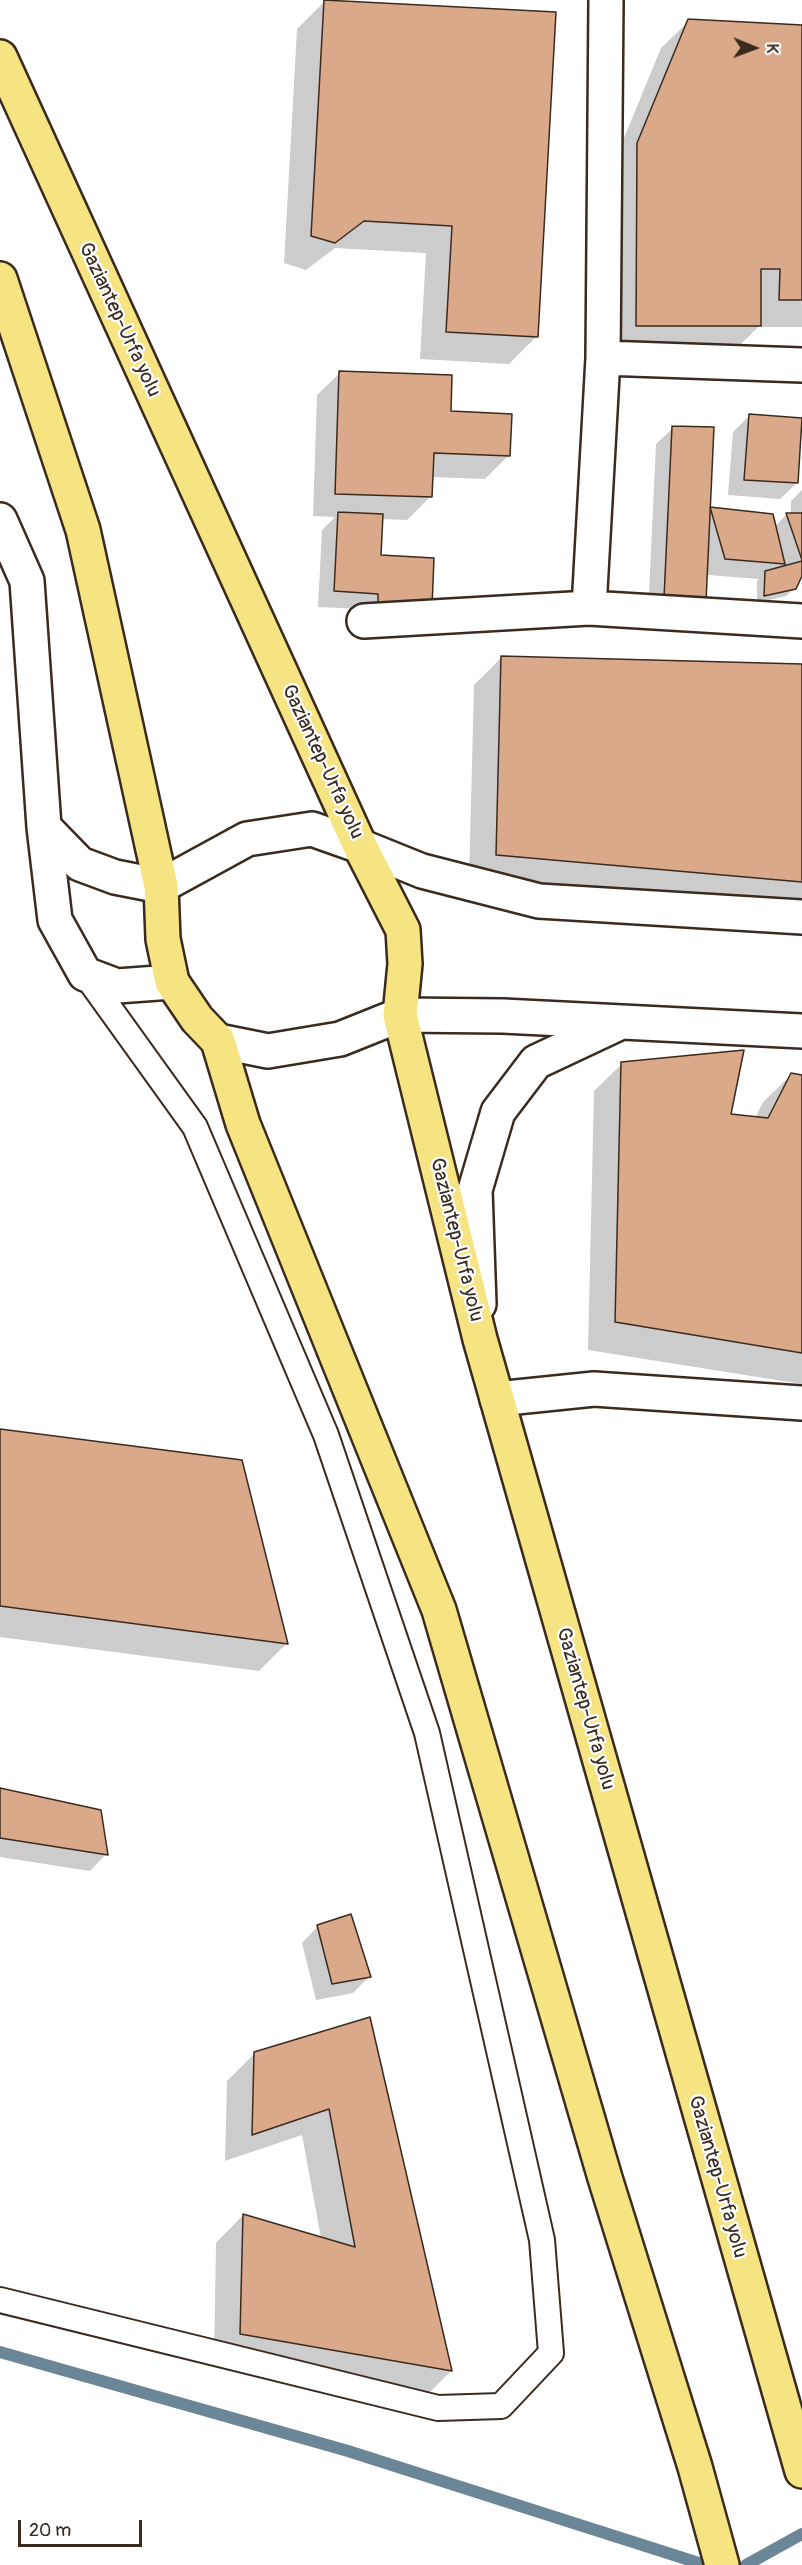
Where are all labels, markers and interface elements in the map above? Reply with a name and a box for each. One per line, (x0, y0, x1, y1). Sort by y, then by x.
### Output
north arrow (724, 18, 784, 78)
text: K (762, 43, 782, 53)
street label: Gaziantep-Urfa yolu (73, 239, 165, 401)
street label: Gaziantep-Urfa yolu (276, 681, 368, 843)
street label: Gaziantep-Urfa yolu (424, 1156, 488, 1324)
street label: Gaziantep-Urfa yolu (550, 1625, 620, 1793)
street label: Gaziantep-Urfa yolu (682, 2093, 752, 2261)
scale bar (21, 2508, 146, 2546)
text: 20 m (29, 2519, 71, 2542)

